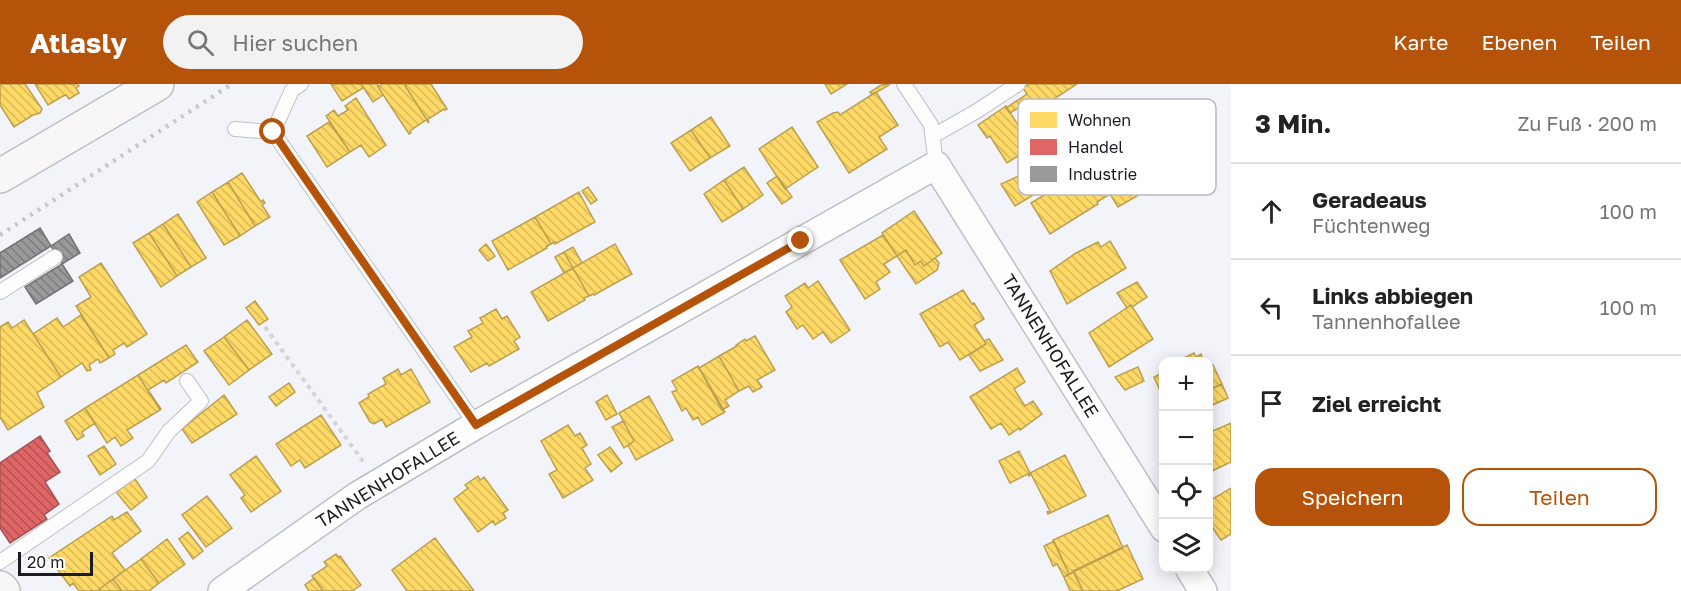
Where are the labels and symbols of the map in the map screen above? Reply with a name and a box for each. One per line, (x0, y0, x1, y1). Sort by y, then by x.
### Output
legend (1018, 99, 1216, 195)
text: Wohnen (1068, 110, 1131, 130)
route start (259, 118, 285, 144)
text: Handel (1068, 137, 1123, 157)
text: Industrie (1068, 164, 1137, 184)
route end (787, 227, 813, 253)
street label: TANNENHOFALLEE (998, 270, 1104, 421)
street label: TANNENHOFALLEE (312, 426, 463, 532)
scale bar (18, 549, 93, 576)

